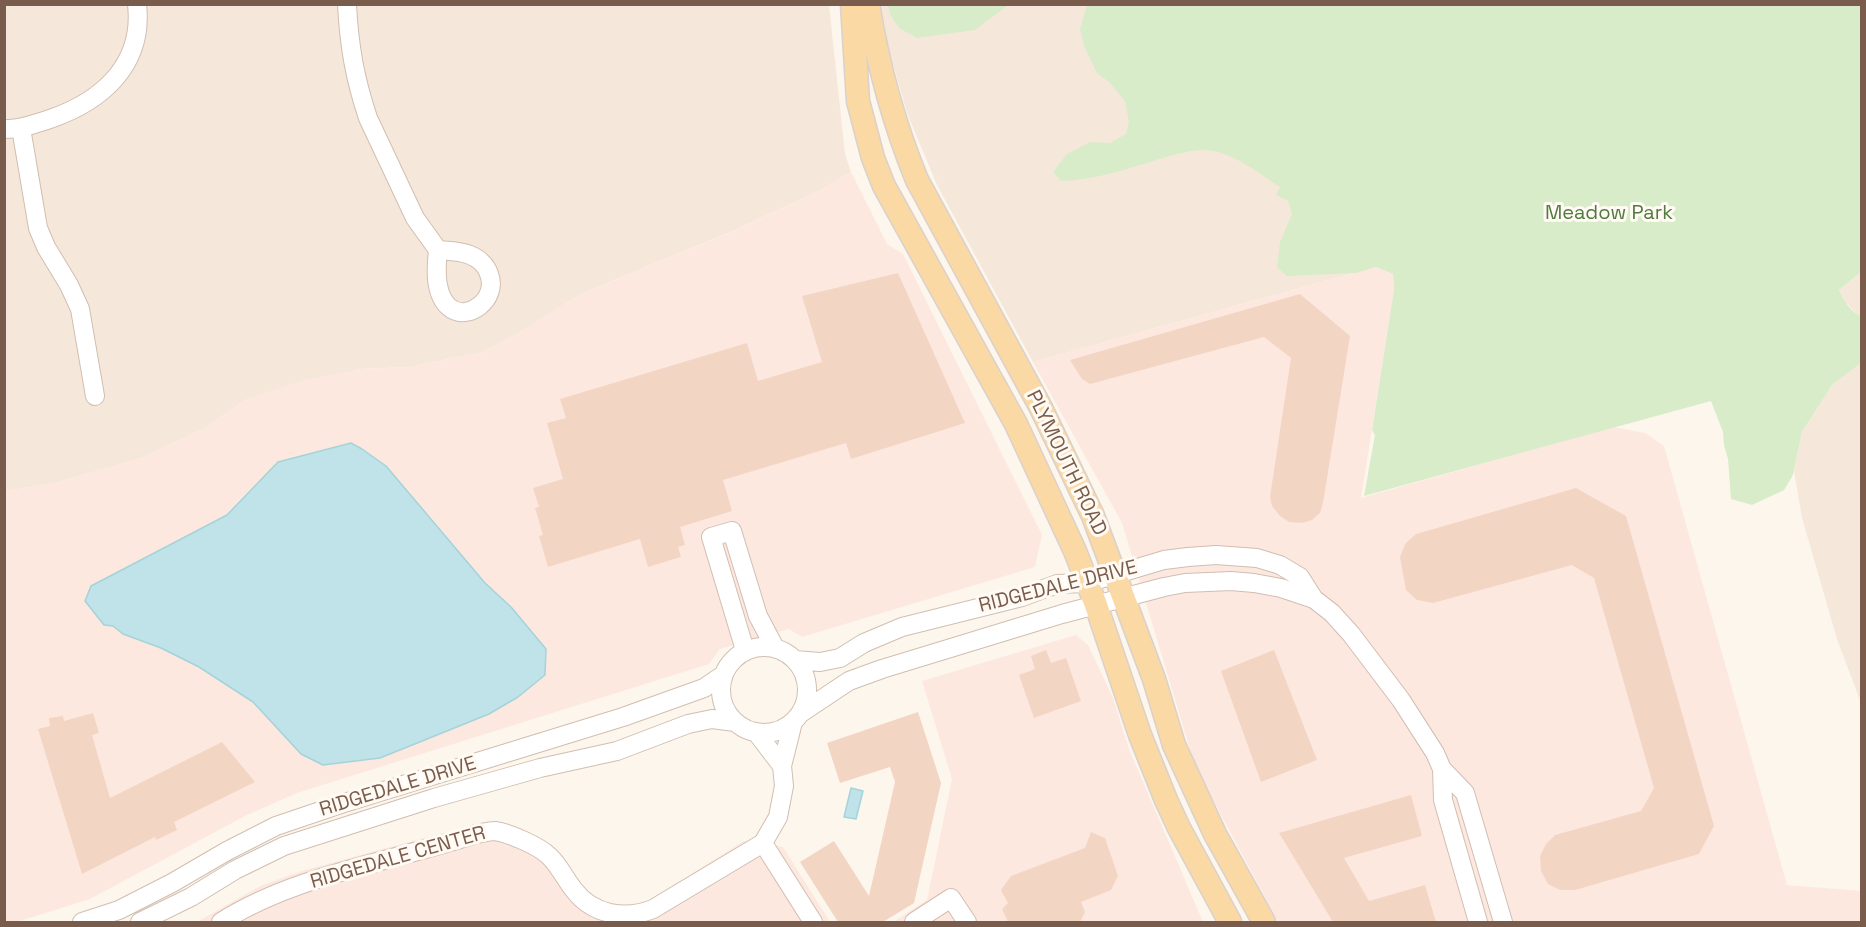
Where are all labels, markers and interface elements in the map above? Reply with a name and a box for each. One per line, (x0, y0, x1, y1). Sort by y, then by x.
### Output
park label: Meadow Park (1545, 202, 1673, 226)
street label: PLYMOUTH ROAD (1021, 387, 1111, 539)
street label: RIDGEDALE DRIVE (976, 556, 1140, 618)
street label: RIDGEDALE DRIVE (317, 752, 479, 822)
street label: RIDGEDALE CENTER (308, 821, 488, 895)

